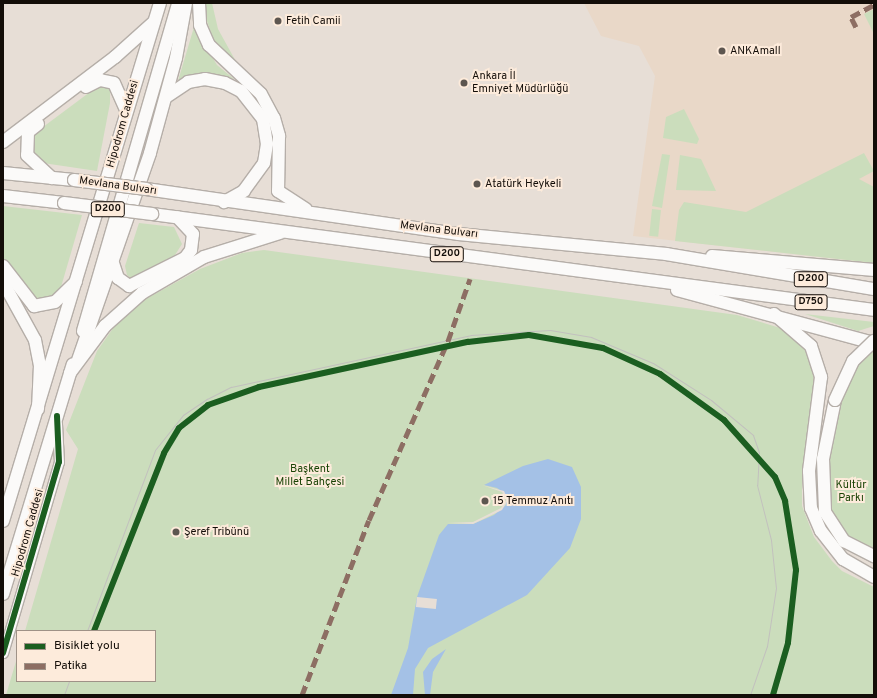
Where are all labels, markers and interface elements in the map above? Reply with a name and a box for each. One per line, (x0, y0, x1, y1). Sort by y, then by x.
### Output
place label: Fetih Camii (286, 14, 341, 28)
marker: Fetih Camii (273, 16, 283, 26)
place label: ANKAmall (730, 44, 781, 58)
marker: ANKAmall (717, 46, 727, 56)
place label: Ankara İl Emniyet Müdürlüğü (472, 70, 568, 96)
marker: Ankara İl Emniyet Müdürlüğü (459, 78, 469, 88)
street label: Hipodrom Caddesi (104, 79, 142, 169)
street label: Mevlana Bulvarı (78, 174, 158, 198)
place label: Atatürk Heykeli (485, 177, 561, 191)
marker: Atatürk Heykeli (472, 179, 482, 189)
road number: D200 (90, 201, 126, 217)
street label: Mevlana Bulvarı (399, 219, 479, 241)
road number: D200 (429, 246, 465, 262)
road number: D200 (793, 271, 829, 287)
road number: D750 (794, 294, 828, 310)
park label: Başkent Millet Bahçesi (276, 463, 344, 489)
park label: Kültür Parkı (836, 479, 866, 505)
street label: Hipodrom Caddesi (9, 488, 47, 578)
place label: 15 Temmuz Anıtı (493, 494, 574, 508)
marker: 15 Temmuz Anıtı (480, 496, 490, 506)
place label: Şeref Tribünü (184, 525, 250, 539)
marker: Şeref Tribünü (171, 527, 181, 537)
legend (16, 630, 156, 682)
text: Bisiklet yolu (54, 638, 120, 654)
text: Patika (54, 658, 87, 674)

